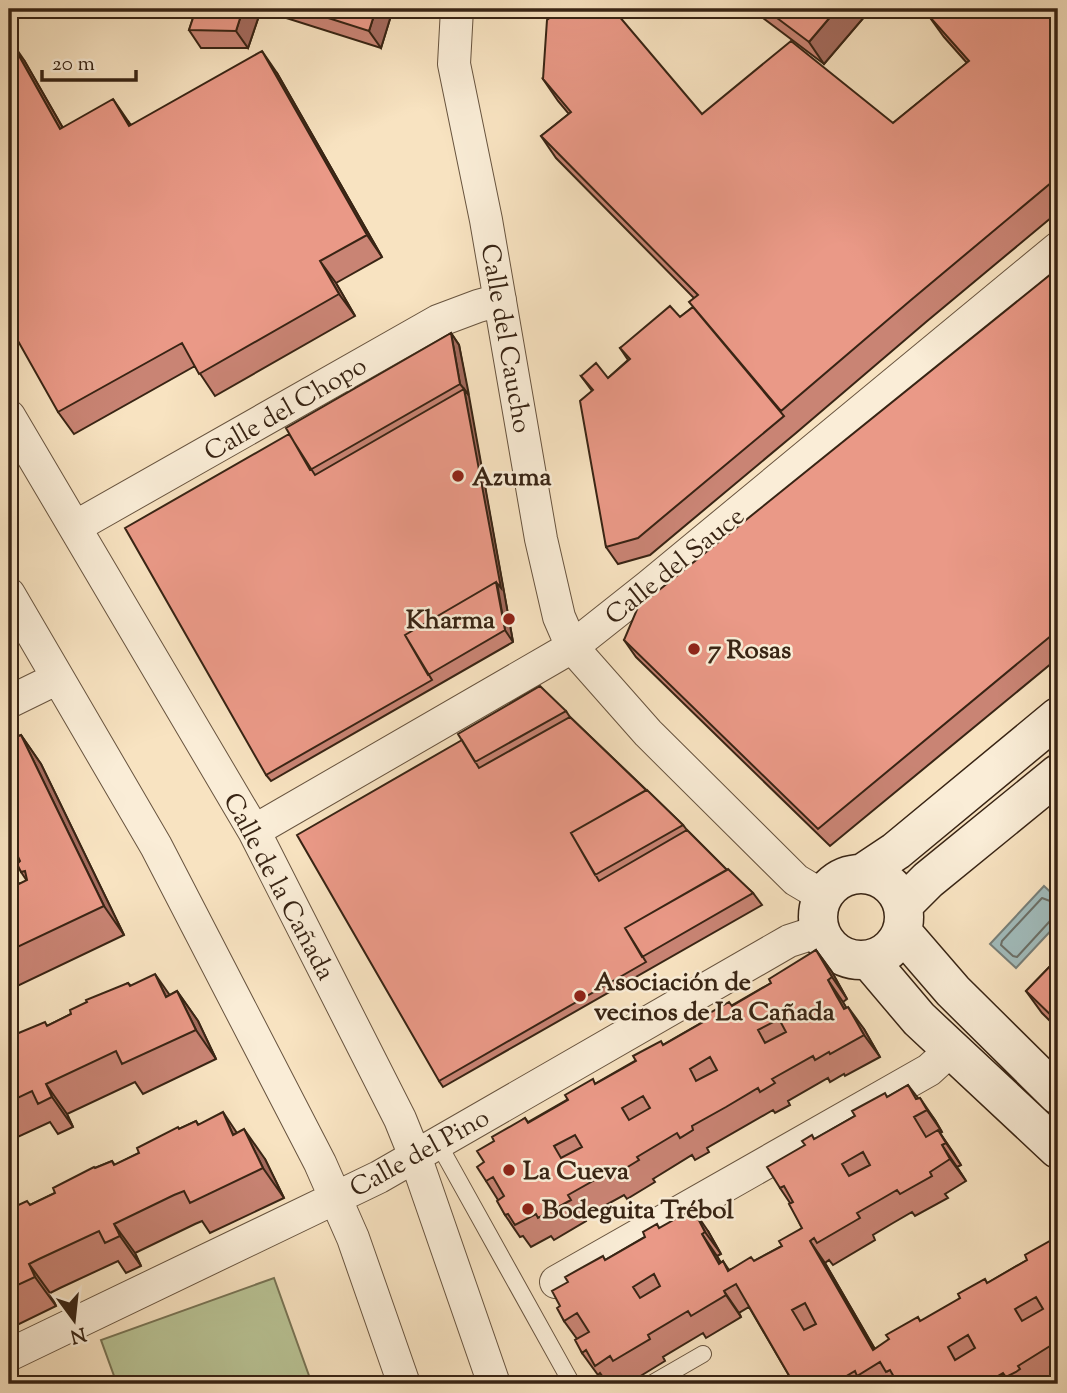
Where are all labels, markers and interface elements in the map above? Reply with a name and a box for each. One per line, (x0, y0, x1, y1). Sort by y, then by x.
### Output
scale bar (42, 38, 136, 82)
text: 20 m (52, 50, 95, 80)
street label: Calle del Caucho (470, 241, 539, 436)
street label: Calle del Chopo (198, 349, 374, 472)
place label: Azuma (472, 460, 551, 497)
marker: Azuma (450, 468, 466, 484)
street label: Calle del Sauce (598, 499, 753, 635)
place label: Kharma (406, 603, 495, 640)
marker: Kharma (501, 611, 517, 627)
place label: 7 Rosas (708, 633, 791, 670)
marker: 7 Rosas (686, 641, 702, 657)
street label: Calle de la Cañada (213, 787, 343, 988)
place label: Asociación de vecinos de La Cañada (594, 965, 835, 1032)
marker: Asociación de vecinos de La Cañada (572, 988, 588, 1004)
street label: Calle del Pino (344, 1101, 497, 1208)
place label: La Cueva (523, 1154, 629, 1191)
marker: La Cueva (501, 1162, 517, 1178)
place label: Bodeguita Trébol (542, 1193, 734, 1230)
marker: Bodeguita Trébol (520, 1201, 536, 1217)
north arrow (38, 1284, 108, 1354)
text: N (67, 1319, 89, 1349)

